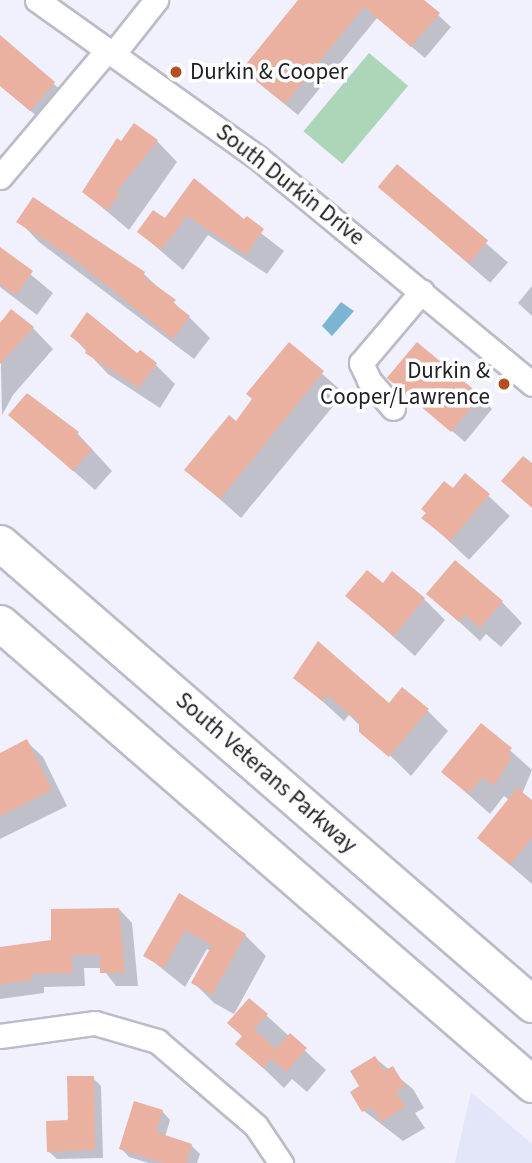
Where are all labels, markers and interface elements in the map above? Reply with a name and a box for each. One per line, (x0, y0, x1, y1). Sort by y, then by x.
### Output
place label: Durkin & Cooper (190, 58, 348, 86)
marker: Durkin & Cooper (168, 64, 184, 80)
street label: South Durkin Drive (210, 118, 370, 252)
place label: Durkin & Cooper/Lawrence (320, 357, 490, 411)
marker: Durkin & Cooper/Lawrence (496, 376, 512, 392)
street label: South Veterans Parkway (170, 687, 362, 859)

